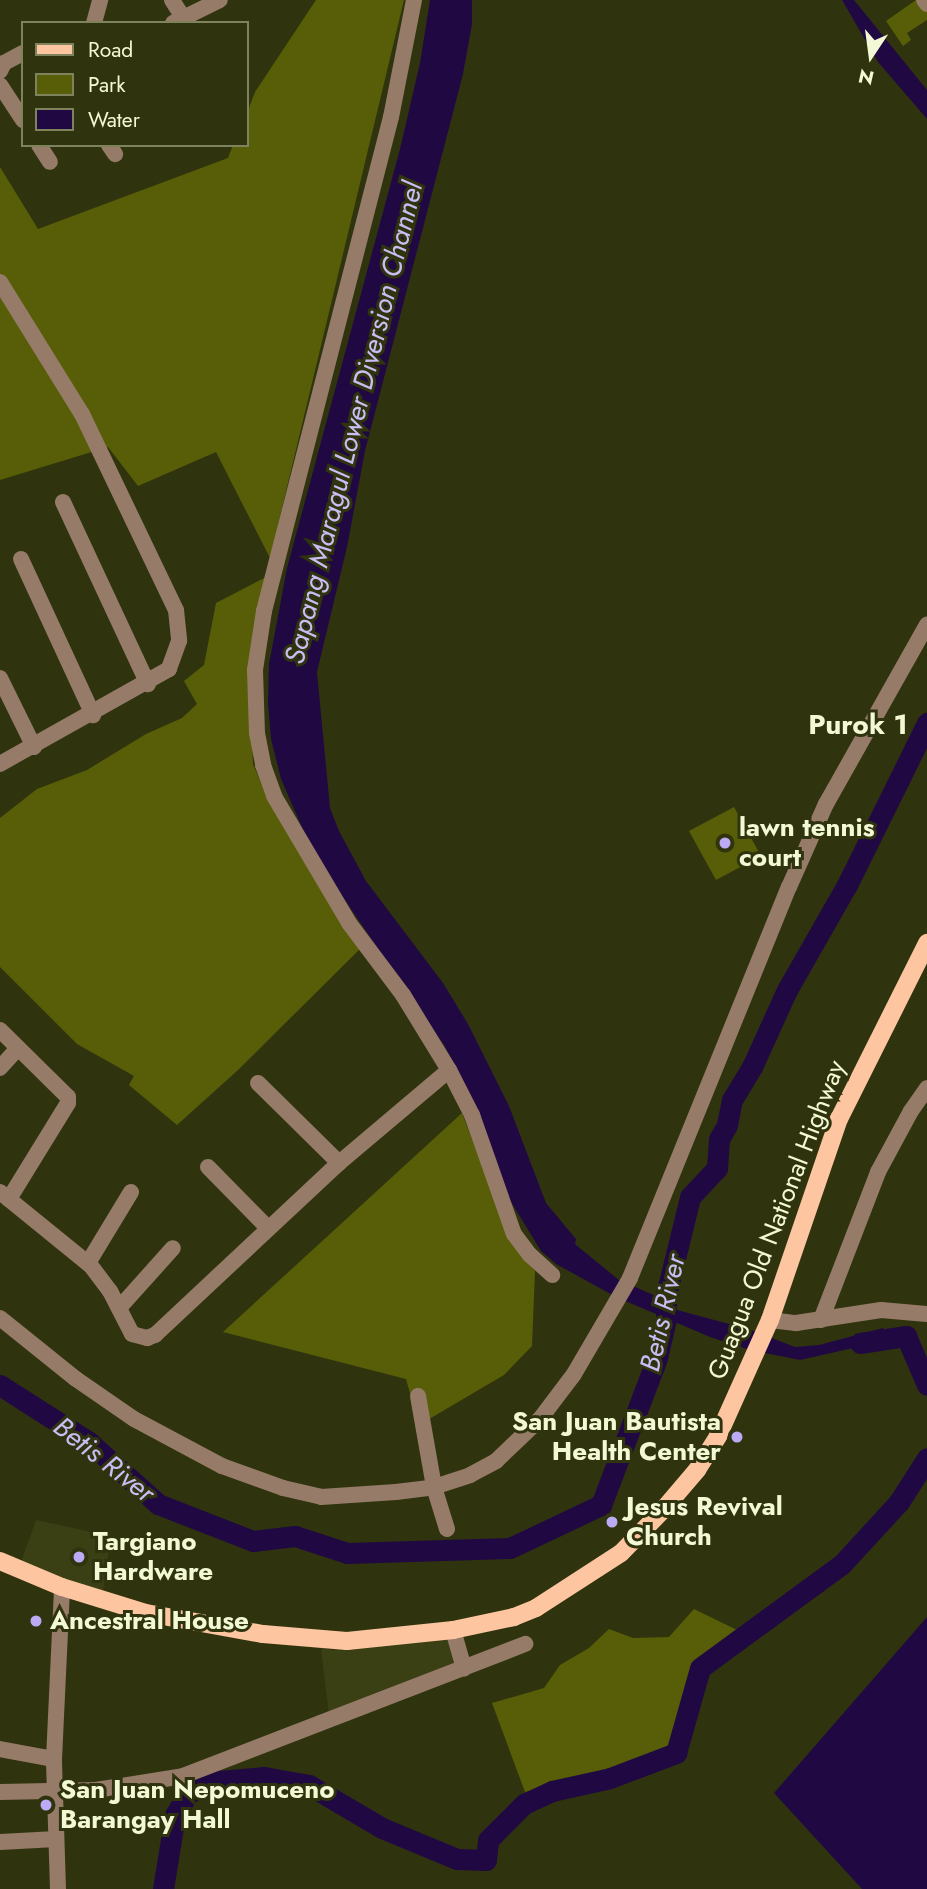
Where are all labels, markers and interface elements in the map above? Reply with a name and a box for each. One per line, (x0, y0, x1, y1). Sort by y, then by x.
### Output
legend (21, 21, 248, 147)
north arrow (836, 21, 906, 91)
text: Road (88, 35, 133, 65)
text: N (856, 62, 877, 92)
text: Park (88, 70, 125, 100)
text: Water (88, 105, 140, 135)
water label: Sapang Maragul Lower Diversion Channel (278, 178, 430, 668)
district label: Purok 1 (808, 708, 908, 742)
place label: lawn tennis court (739, 812, 875, 874)
marker: lawn tennis court (717, 835, 733, 851)
street label: Guagua Old National Highway (702, 1056, 852, 1384)
water label: Betis River (633, 1251, 693, 1375)
place label: San Juan Bautista Health Center (512, 1406, 721, 1468)
water label: Betis River (47, 1410, 161, 1510)
marker: San Juan Bautista Health Center (727, 1427, 747, 1447)
place label: Jesus Revival Church (626, 1491, 783, 1552)
marker: Jesus Revival Church (604, 1514, 620, 1530)
place label: Targiano Hardware (93, 1526, 213, 1588)
marker: Targiano Hardware (71, 1549, 87, 1565)
place label: Ancestral House (50, 1605, 249, 1637)
marker: Ancestral House (28, 1613, 44, 1629)
place label: San Juan Nepomuceno Barangay Hall (60, 1774, 335, 1836)
marker: San Juan Nepomuceno Barangay Hall (38, 1797, 54, 1813)

